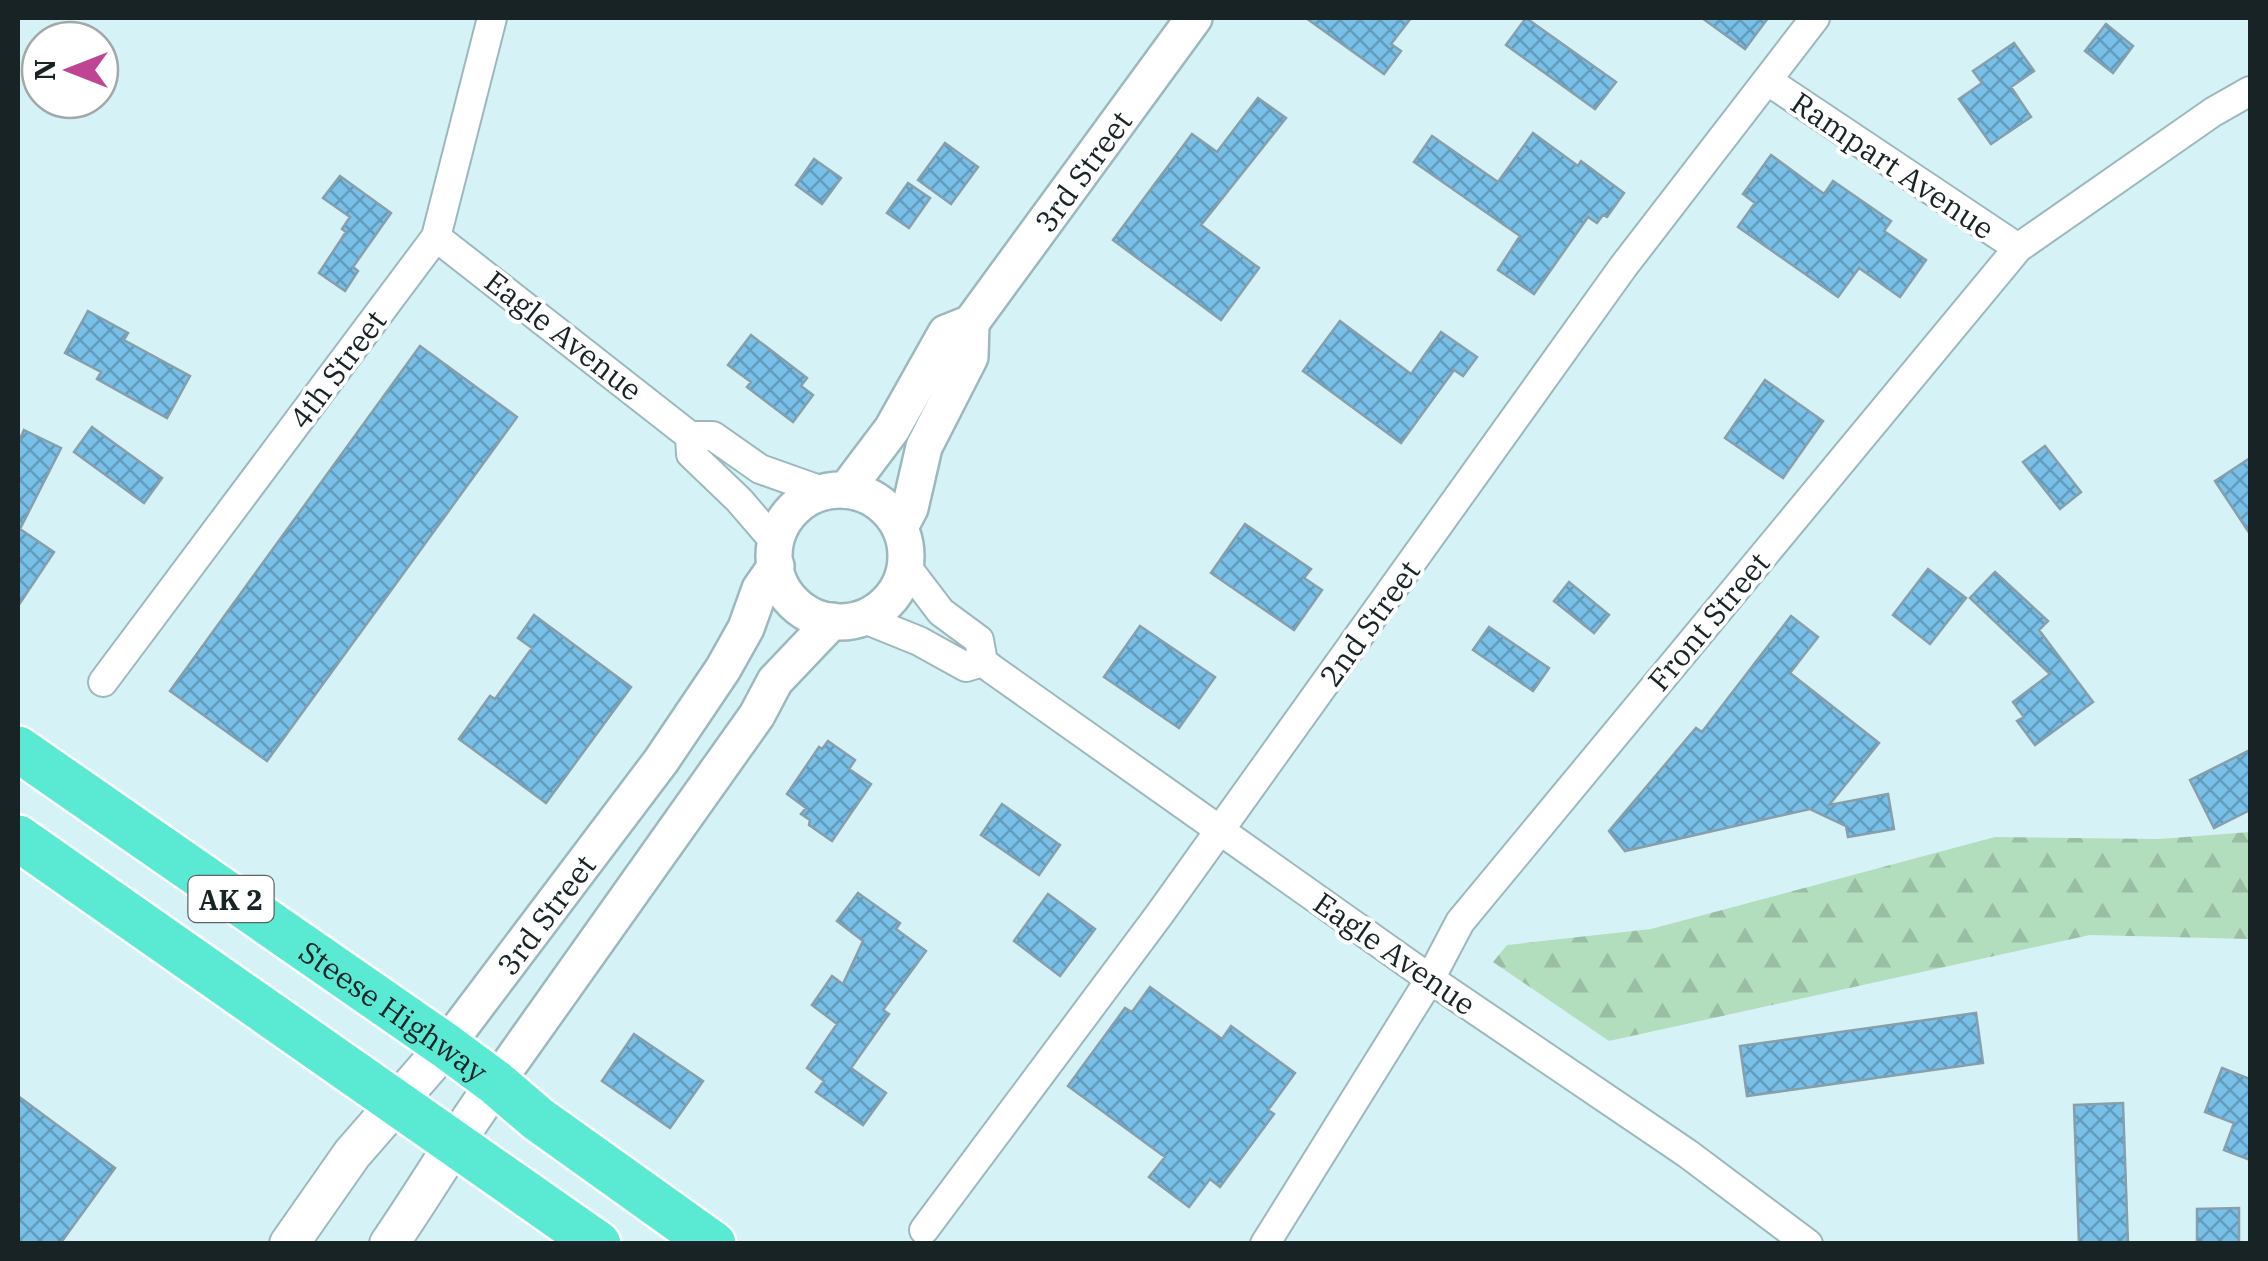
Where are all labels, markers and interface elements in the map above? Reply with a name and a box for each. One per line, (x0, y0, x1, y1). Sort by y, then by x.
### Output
north arrow (20, 20, 120, 120)
text: N (26, 59, 63, 81)
street label: Rampart Avenue (1784, 83, 2002, 247)
street label: 3rd Street (1025, 102, 1140, 239)
street label: Eagle Avenue (477, 261, 651, 409)
street label: 4th Street (280, 302, 394, 436)
street label: Front Street (1639, 544, 1777, 698)
street label: 2nd Street (1310, 552, 1428, 694)
street label: 3rd Street (487, 846, 603, 982)
road number: AK 2 (188, 876, 274, 922)
street label: Eagle Avenue (1306, 883, 1484, 1023)
street label: Steese Highway (292, 931, 496, 1090)

